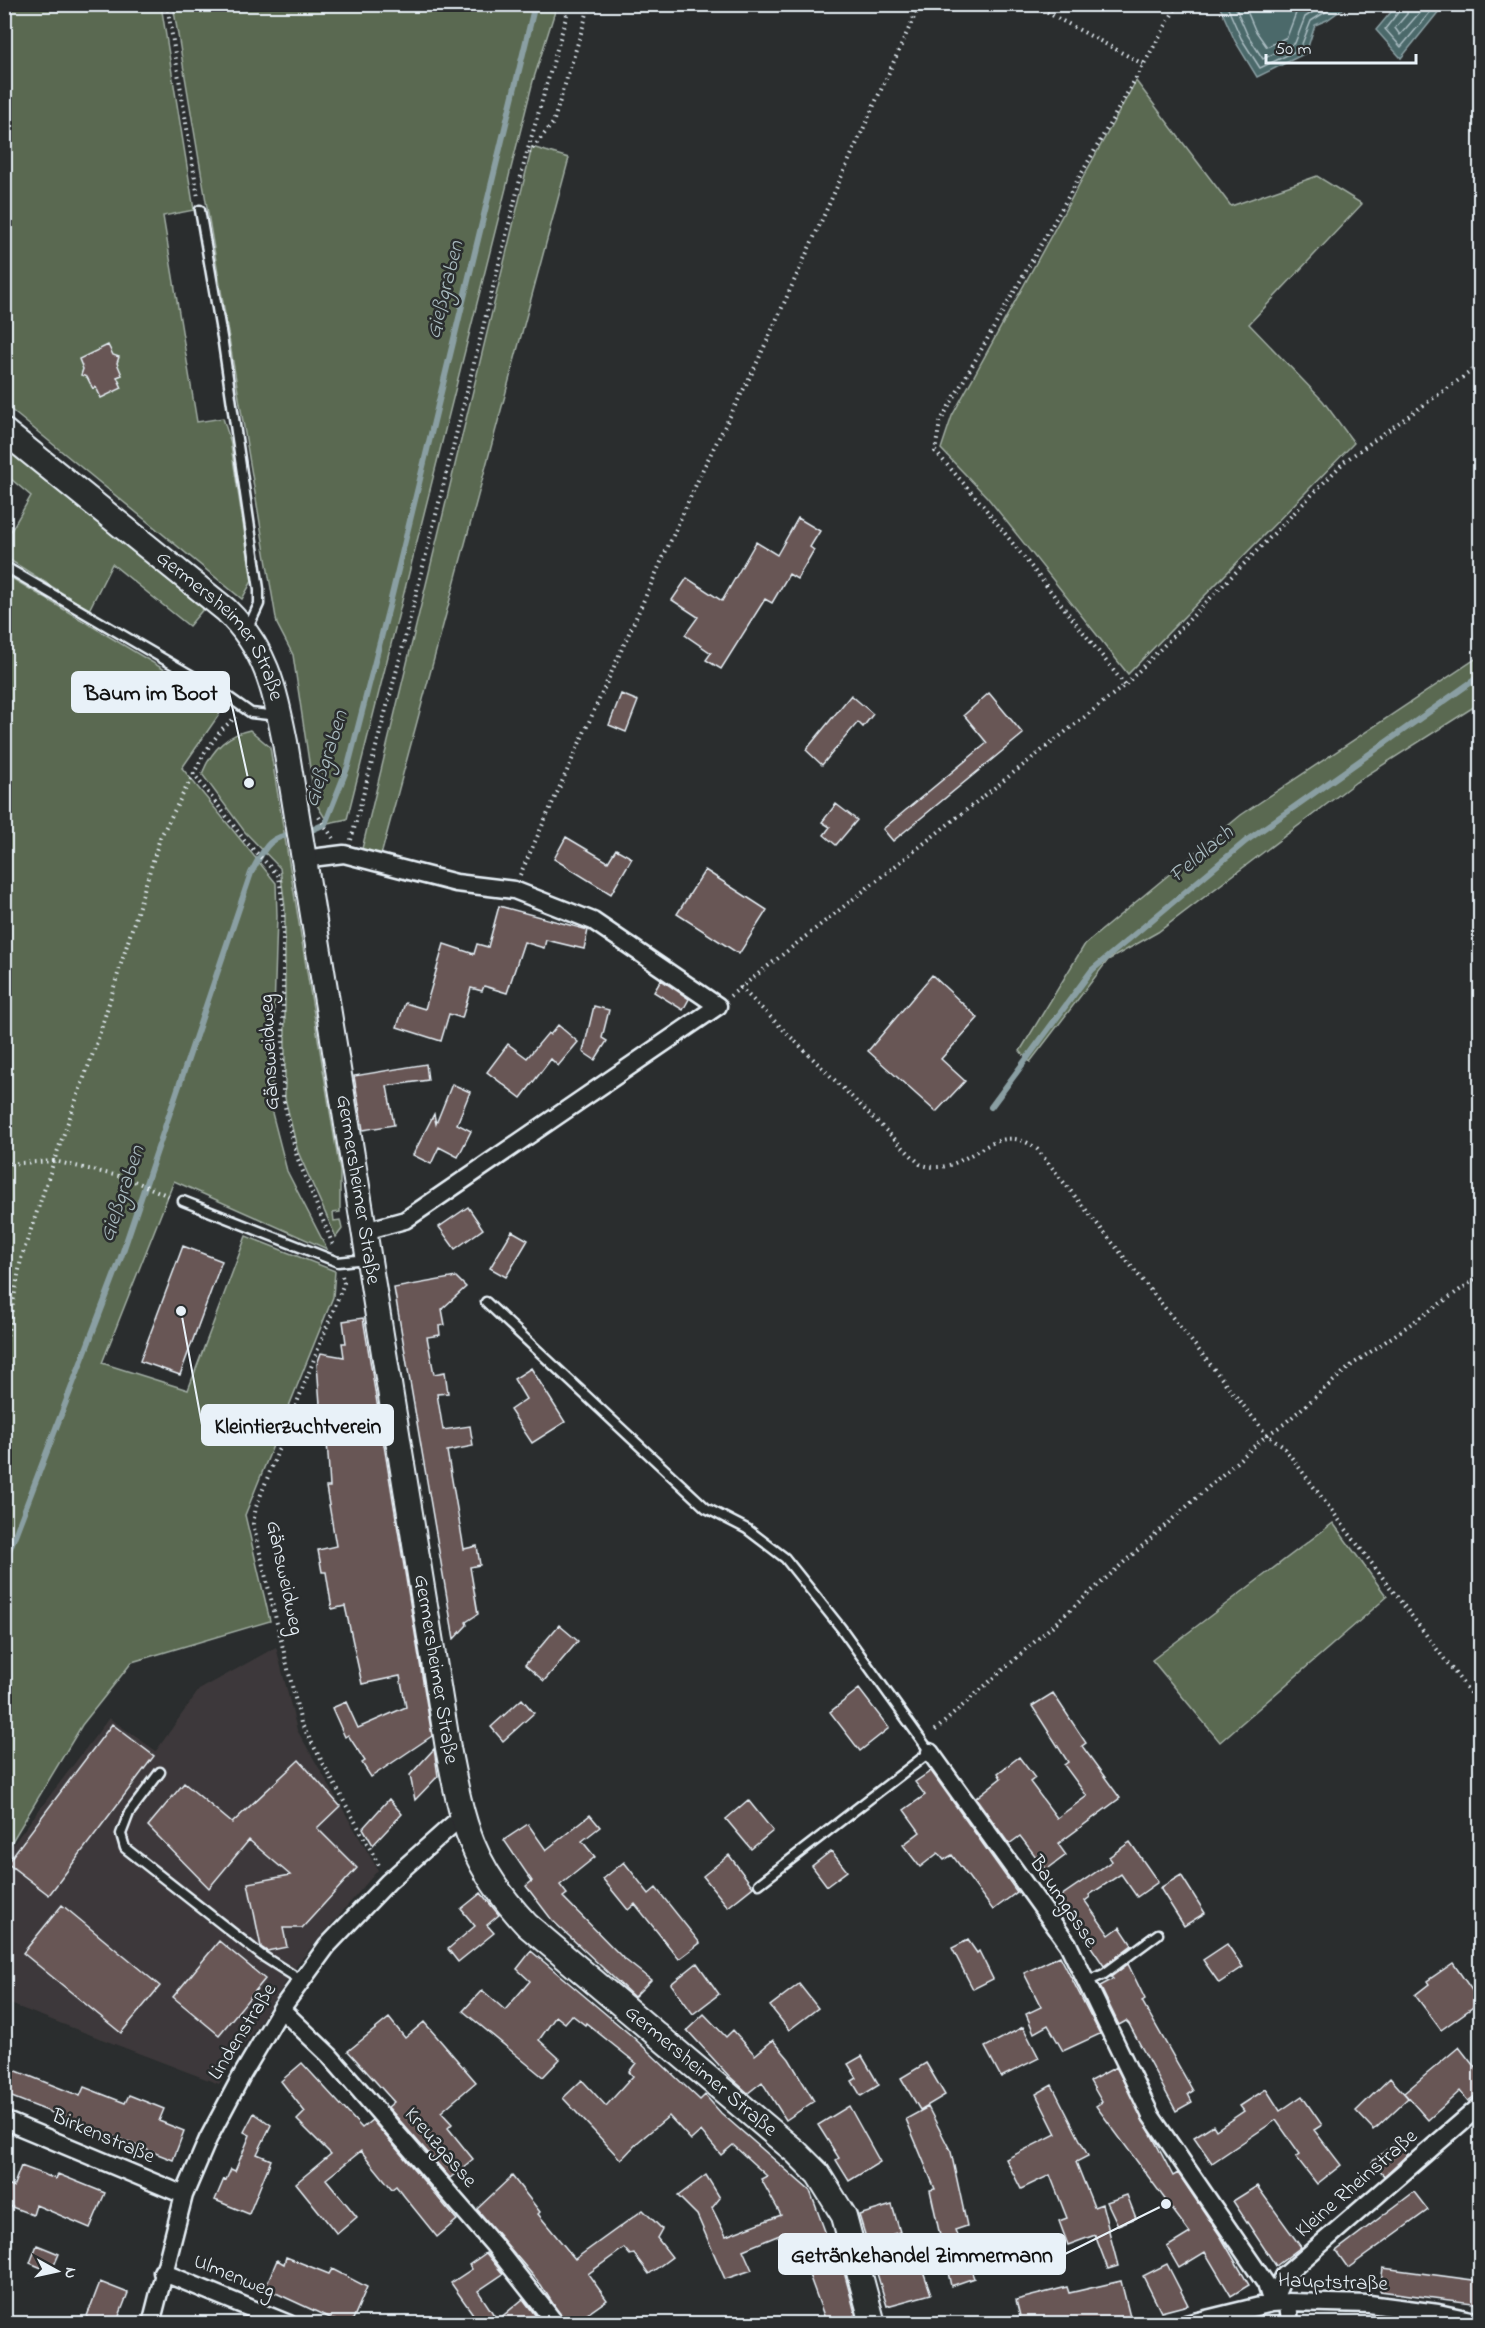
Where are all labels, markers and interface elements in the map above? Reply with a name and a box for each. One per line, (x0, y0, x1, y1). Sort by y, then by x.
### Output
scale bar (1266, 27, 1416, 65)
text: 50 m (1275, 37, 1312, 63)
water label: Gießgraben (418, 236, 474, 342)
street label: Germersheimer Straße (149, 544, 291, 705)
callout: Baum im Boot (72, 672, 229, 712)
text: Baum im Boot (83, 679, 218, 711)
water label: Gießgraben (296, 705, 358, 812)
water label: Feldlach (1163, 818, 1242, 892)
street label: Gänsweidweg (252, 993, 290, 1111)
street label: Germersheimer Straße (327, 1093, 388, 1287)
water label: Gießgraben (92, 1140, 155, 1247)
callout: Kleintierzuchtverein (202, 1405, 393, 1445)
text: Kleintierzuchtverein (215, 1412, 382, 1444)
street label: Gänsweidweg (255, 1518, 311, 1638)
street label: Germersheimer Straße (405, 1572, 466, 1767)
street label: Baumgasse (1019, 1849, 1105, 1956)
street label: Lindenstraße (201, 1977, 285, 2086)
street label: Germersheimer Straße (618, 1998, 784, 2145)
street label: Birkenstraße (46, 2101, 160, 2172)
street label: Kreuzgasse (395, 2101, 484, 2197)
street label: Kleine Rheinstraße (1289, 2122, 1425, 2246)
callout: Getränkehandel Zimmermann (779, 2234, 1065, 2274)
north arrow (27, 2241, 87, 2301)
text: Getränkehandel Zimmermann (791, 2241, 1053, 2273)
street label: Ulmenweg (188, 2247, 279, 2309)
text: N (57, 2266, 83, 2280)
street label: Hauptstraße (1278, 2266, 1389, 2300)

